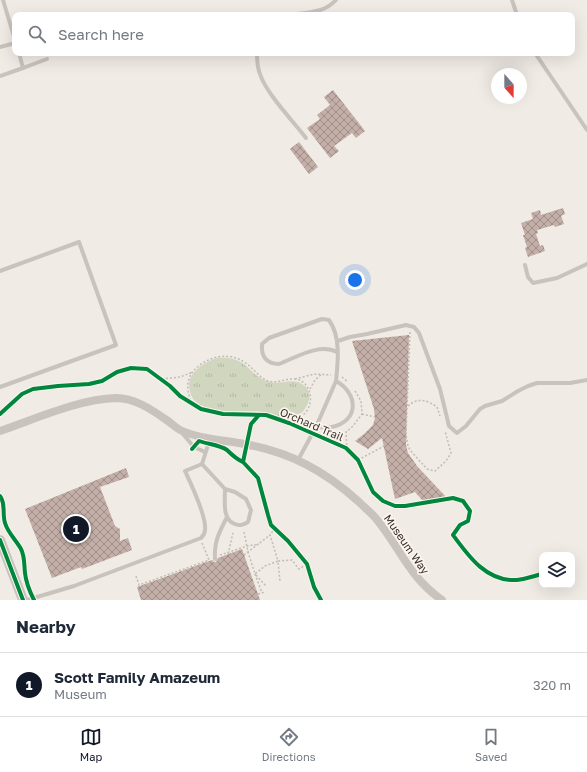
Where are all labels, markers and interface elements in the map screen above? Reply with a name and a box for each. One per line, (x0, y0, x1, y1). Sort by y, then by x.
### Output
search box (12, 12, 575, 56)
icon: search (26, 23, 48, 45)
text: Search here (58, 25, 144, 43)
north arrow (491, 68, 527, 104)
your location (345, 270, 365, 290)
street label: Orchard Trail (278, 405, 346, 443)
street label: Museum Way (382, 512, 432, 576)
pin: 1 (63, 514, 89, 544)
map controls (539, 552, 575, 588)
button: layers (539, 552, 575, 588)
text: Nearby (16, 616, 76, 637)
text: Scott Family Amazeum (54, 668, 220, 686)
text: 1 (26, 677, 32, 693)
text: 320 m (533, 677, 571, 693)
text: Museum (54, 686, 107, 702)
tab: Map (80, 726, 102, 763)
tab: Directions (262, 726, 316, 763)
tab: Saved (475, 726, 507, 763)

